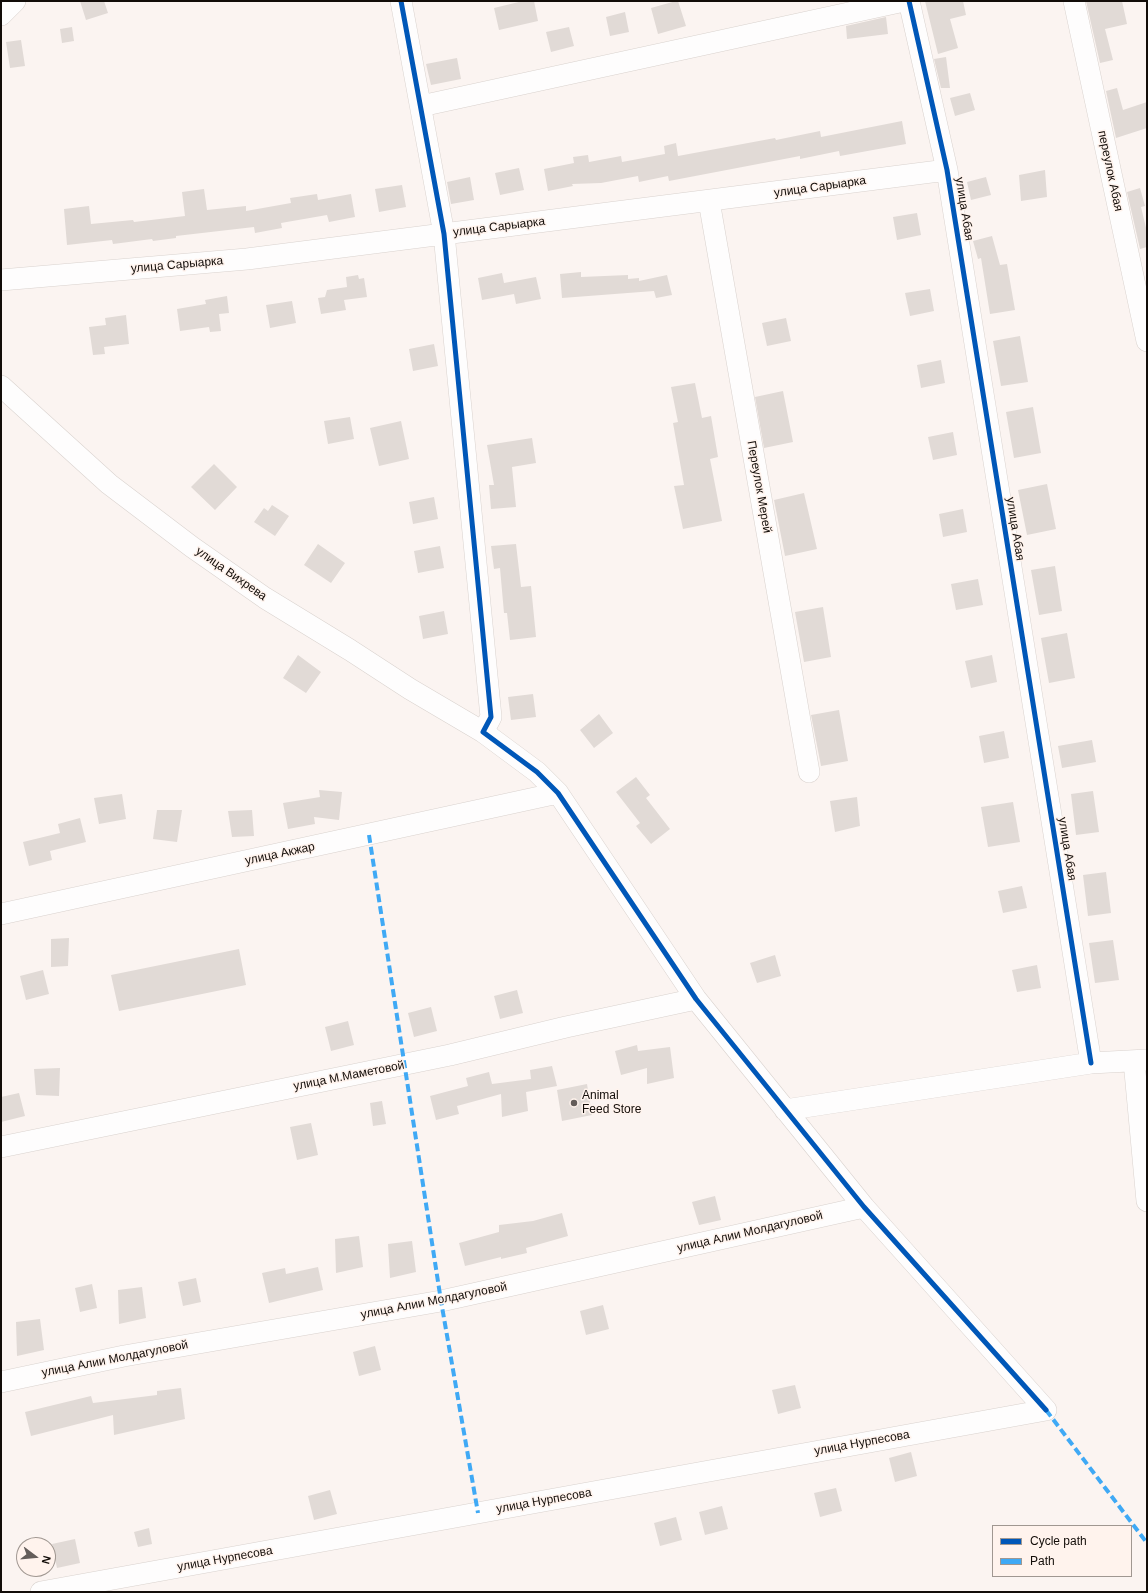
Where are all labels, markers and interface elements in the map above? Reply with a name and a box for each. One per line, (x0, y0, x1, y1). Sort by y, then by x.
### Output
street label: переулок Абая (1094, 129, 1126, 213)
street label: улица Сарыарка (773, 173, 867, 201)
street label: улица Абая (952, 176, 976, 242)
street label: улица Сарыарка (452, 214, 546, 240)
street label: улица Сарыарка (130, 254, 224, 276)
street label: Переулок Мерей (744, 440, 774, 534)
street label: улица Абая (1003, 496, 1027, 562)
street label: улица Вихрева (193, 544, 269, 604)
street label: улица Абая (1055, 816, 1079, 882)
street label: улица Акжар (244, 840, 316, 868)
street label: улица М.Маметовой (292, 1058, 406, 1094)
place label: Animal Feed Store (582, 1089, 641, 1117)
marker: Animal Feed Store (569, 1098, 579, 1108)
street label: улица Алии Молдагуловой (676, 1208, 824, 1256)
street label: улица Алии Молдагуловой (360, 1280, 508, 1322)
street label: улица Алии Молдагуловой (41, 1338, 189, 1380)
street label: улица Нурпесова (813, 1428, 911, 1458)
street label: улица Нурпесова (495, 1486, 593, 1516)
legend (992, 1525, 1132, 1577)
text: Cycle path (1030, 1534, 1087, 1548)
north arrow (16, 1537, 56, 1577)
street label: улица Нурпесова (176, 1544, 274, 1574)
text: Path (1030, 1554, 1055, 1568)
text: N (40, 1555, 53, 1566)

